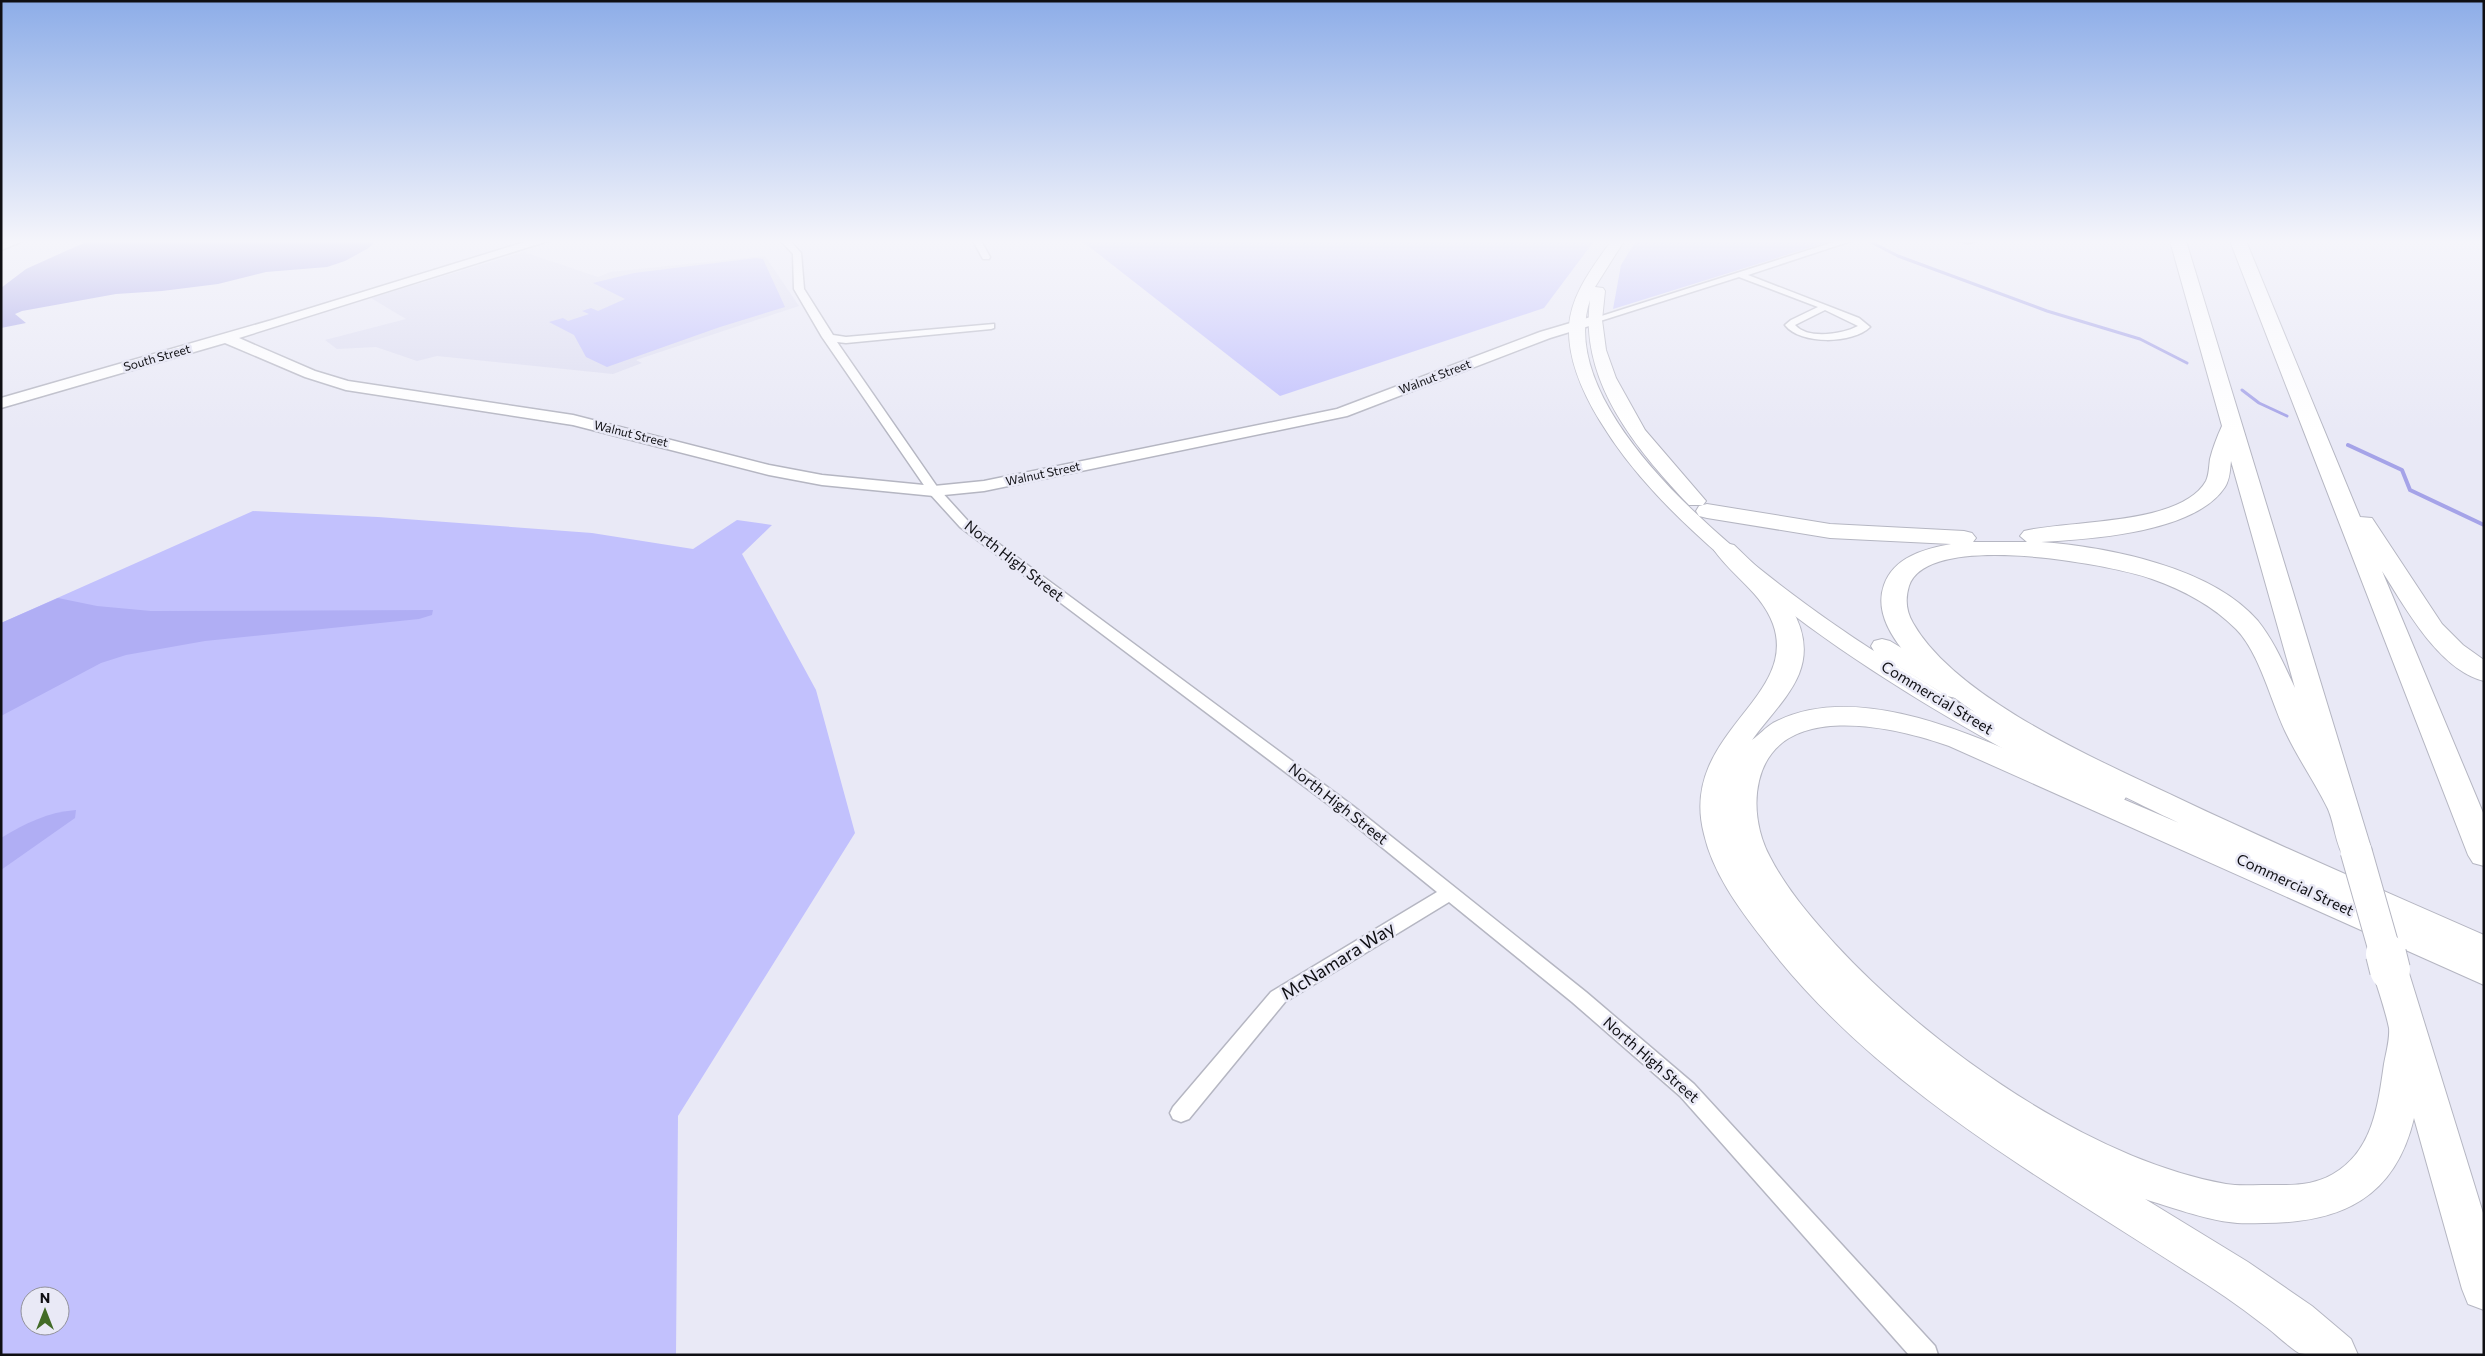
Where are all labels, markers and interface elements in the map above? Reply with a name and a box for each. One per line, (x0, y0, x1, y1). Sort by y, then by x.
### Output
street label: South Street (122, 341, 192, 373)
street label: Walnut Street (1397, 356, 1473, 396)
street label: Walnut Street (593, 417, 670, 449)
street label: Walnut Street (1004, 458, 1081, 488)
street label: North High Street (961, 516, 1068, 605)
street label: Commercial Street (1878, 657, 1997, 738)
street label: North High Street (1285, 759, 1392, 848)
street label: Commercial Street (2234, 849, 2357, 919)
street label: McNamara Way (1277, 916, 1398, 1004)
street label: North High Street (1600, 1013, 1703, 1106)
north arrow (20, 1286, 70, 1336)
text: N (40, 1289, 50, 1306)

